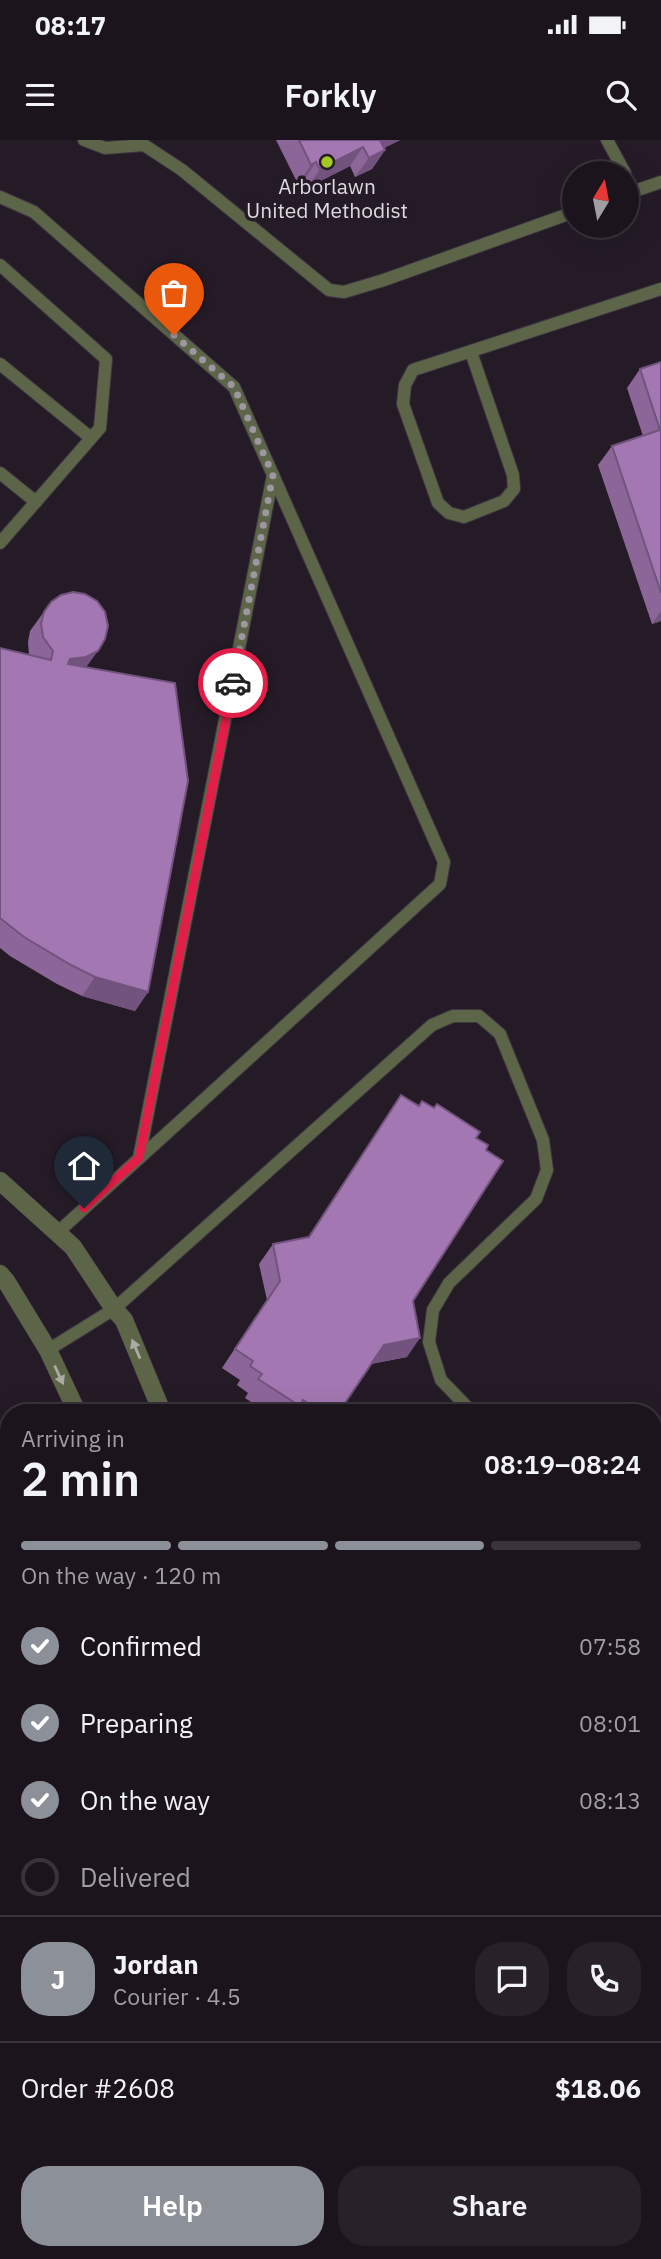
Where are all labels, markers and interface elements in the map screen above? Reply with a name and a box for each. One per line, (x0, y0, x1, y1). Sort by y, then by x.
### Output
text: 08:17 (35, 8, 106, 42)
text: Forkly (284, 74, 377, 116)
icon: menu (21, 76, 59, 114)
icon: search (602, 76, 640, 114)
marker: Arborlawn United Methodist (319, 154, 335, 170)
north arrow (562, 161, 639, 238)
map controls (562, 161, 639, 238)
place label: Arborlawn United Methodist (246, 172, 408, 224)
pin (144, 263, 204, 335)
icon: bag (155, 274, 193, 312)
courier (198, 648, 268, 718)
icon: car (214, 664, 252, 702)
pin (54, 1136, 114, 1208)
icon: home (65, 1147, 103, 1185)
one-way arrow (130, 1339, 141, 1360)
one-way arrow (54, 1365, 65, 1385)
text: Arriving in (21, 1423, 125, 1453)
text: 08:19–08:24 (484, 1447, 641, 1481)
text: 2 min (21, 1449, 140, 1509)
text: On the way · 120 m (21, 1560, 221, 1590)
icon: check (21, 1627, 59, 1665)
text: Confirmed (80, 1629, 202, 1663)
text: 07:58 (579, 1631, 641, 1661)
icon: check (21, 1704, 59, 1742)
text: Preparing (80, 1706, 193, 1740)
text: 08:01 (579, 1708, 641, 1738)
icon: check (21, 1781, 59, 1819)
text: On the way (80, 1783, 210, 1817)
text: 08:13 (579, 1785, 641, 1815)
text: Delivered (80, 1860, 191, 1894)
button: chat (475, 1942, 549, 2016)
button: phone (567, 1942, 641, 2016)
text: Jordan (113, 1947, 199, 1981)
text: J (51, 1962, 65, 1996)
text: Courier · 4.5 (113, 1981, 241, 2011)
text: Order #2608 (21, 2071, 175, 2105)
text: $18.06 (555, 2071, 641, 2105)
button: Help (21, 2166, 324, 2246)
button: Share (338, 2166, 641, 2246)

